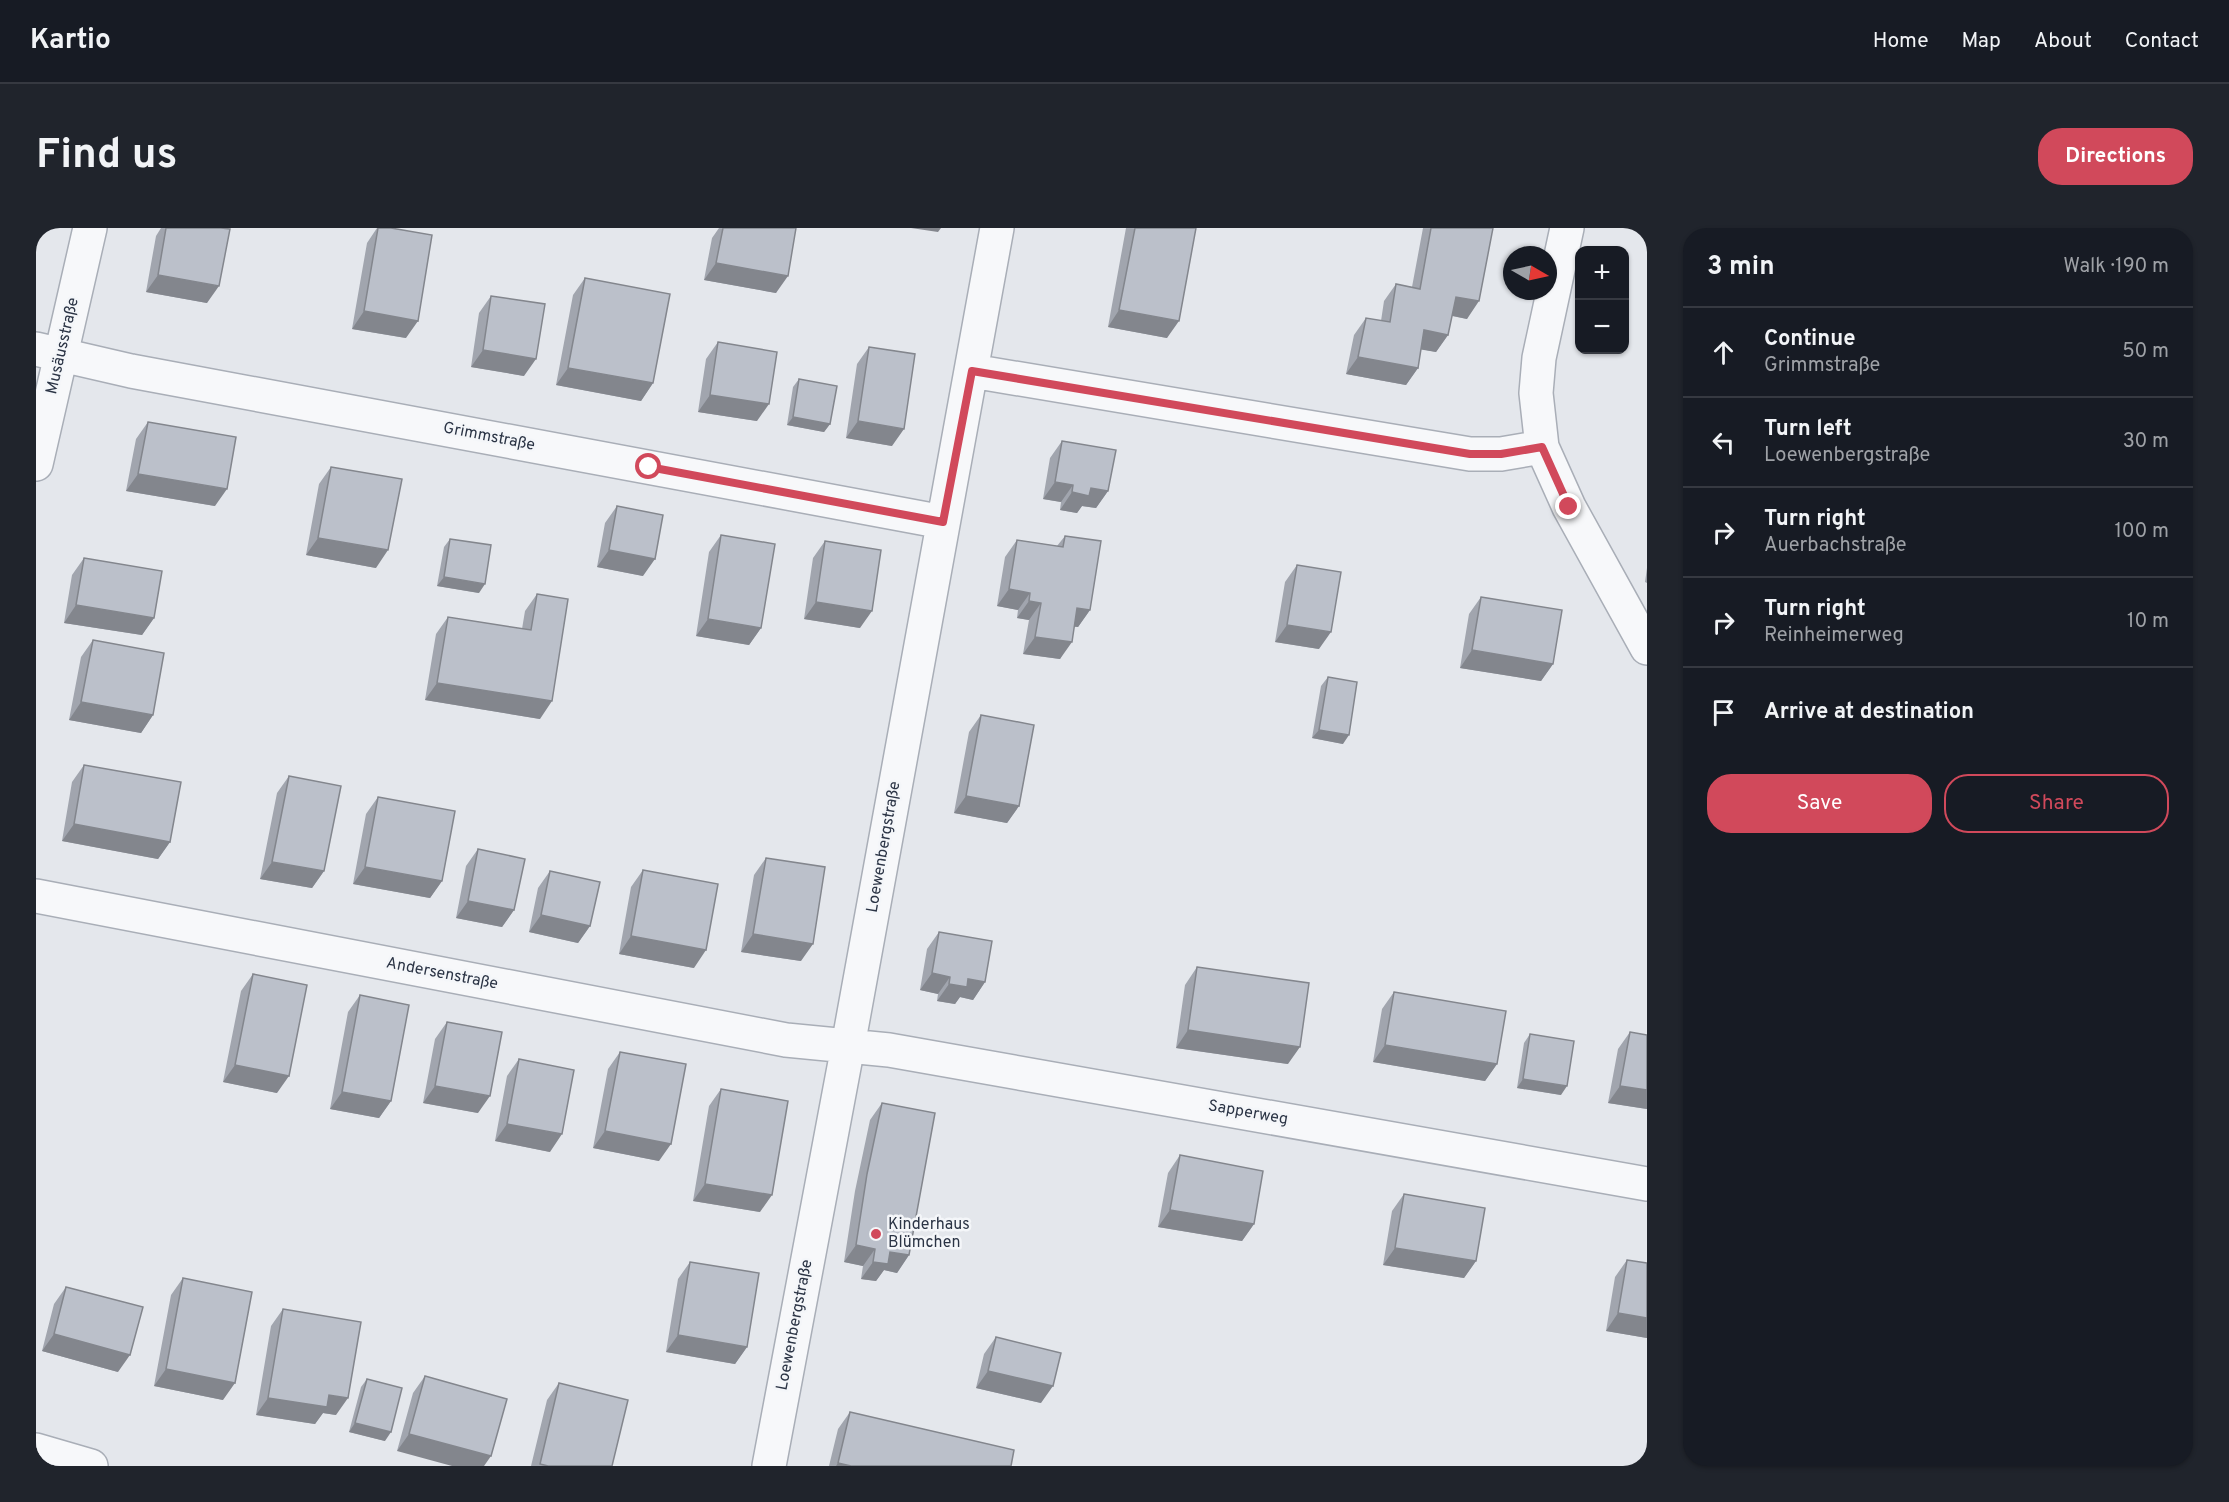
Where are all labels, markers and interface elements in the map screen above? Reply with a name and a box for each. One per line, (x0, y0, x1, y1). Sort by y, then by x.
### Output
text: Kartio (30, 23, 111, 59)
text: Home (1873, 28, 1929, 55)
text: Map (1962, 28, 2001, 55)
text: About (2034, 28, 2092, 55)
text: Contact (2125, 28, 2199, 55)
button: Directions (2038, 128, 2193, 185)
text: Find us (36, 130, 177, 183)
north arrow (1503, 246, 1557, 300)
map controls (1575, 246, 1629, 354)
button: + (1575, 246, 1629, 300)
text: 3 min (1707, 251, 1775, 284)
text: Walk · 190 m (2063, 254, 2169, 280)
street label: Musäusstraße (42, 296, 84, 396)
button: − (1575, 300, 1629, 354)
text: Continue (1764, 326, 1855, 353)
icon: ahead (1707, 336, 1740, 369)
text: 50 m (2122, 339, 2169, 365)
text: Grimmstraße (1764, 353, 1880, 379)
text: Turn left (1764, 416, 1852, 443)
street label: Grimmstraße (441, 418, 537, 456)
icon: left (1707, 426, 1740, 459)
text: 30 m (2123, 429, 2169, 455)
text: Loewenbergstraße (1764, 443, 1930, 469)
route start (635, 453, 661, 479)
route end (1555, 493, 1581, 519)
text: Turn right (1764, 506, 1866, 533)
icon: right (1707, 516, 1740, 549)
text: 100 m (2114, 519, 2169, 545)
text: Auerbachstraße (1764, 533, 1907, 559)
text: Turn right (1764, 596, 1866, 623)
icon: right (1707, 606, 1740, 639)
text: 10 m (2127, 609, 2169, 635)
text: Reinheimerweg (1764, 623, 1904, 649)
icon: arrive (1707, 696, 1740, 729)
text: Arrive at destination (1764, 699, 1974, 726)
button: Save (1707, 774, 1932, 833)
button: Share (1944, 774, 2169, 833)
street label: Loewenbergstraße (863, 780, 905, 914)
street label: Andersenstraße (384, 953, 500, 995)
street label: Sapperweg (1207, 1096, 1289, 1130)
place label: Kinderhaus Blümchen (888, 1215, 970, 1253)
marker: Kinderhaus Blümchen (869, 1227, 883, 1241)
street label: Loewenbergstraße (772, 1258, 818, 1392)

